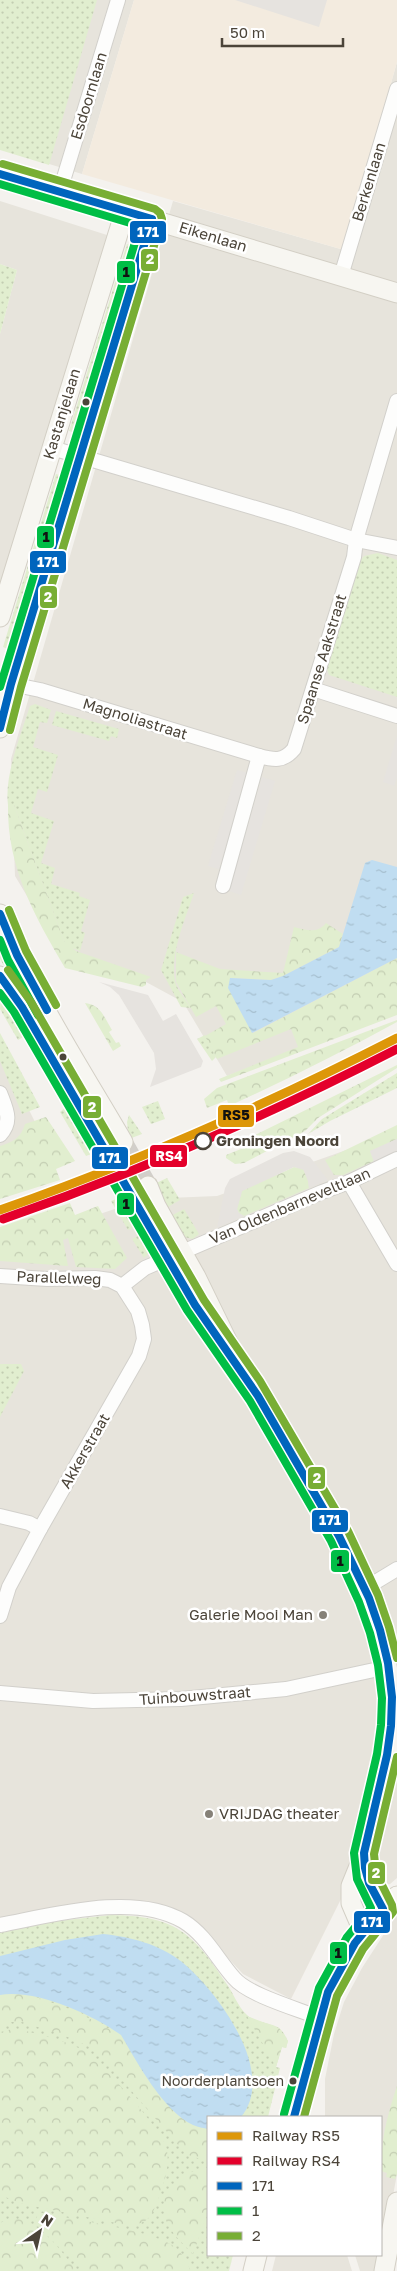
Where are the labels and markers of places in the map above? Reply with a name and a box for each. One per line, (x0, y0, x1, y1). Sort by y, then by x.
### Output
unlabelled marker (81, 397, 91, 407)
unlabelled marker (58, 1052, 68, 1062)
place label: Groningen Noord (216, 1131, 339, 1149)
marker: Groningen Noord (194, 1132, 212, 1150)
place label: Galerie Mooi Man (189, 1605, 313, 1623)
marker: Galerie Mooi Man (317, 1609, 329, 1621)
place label: VRIJDAG theater (219, 1804, 340, 1822)
marker: VRIJDAG theater (203, 1808, 215, 1820)
place label: Noorderplantsoen (161, 2072, 284, 2089)
marker: Noorderplantsoen (288, 2076, 298, 2086)

